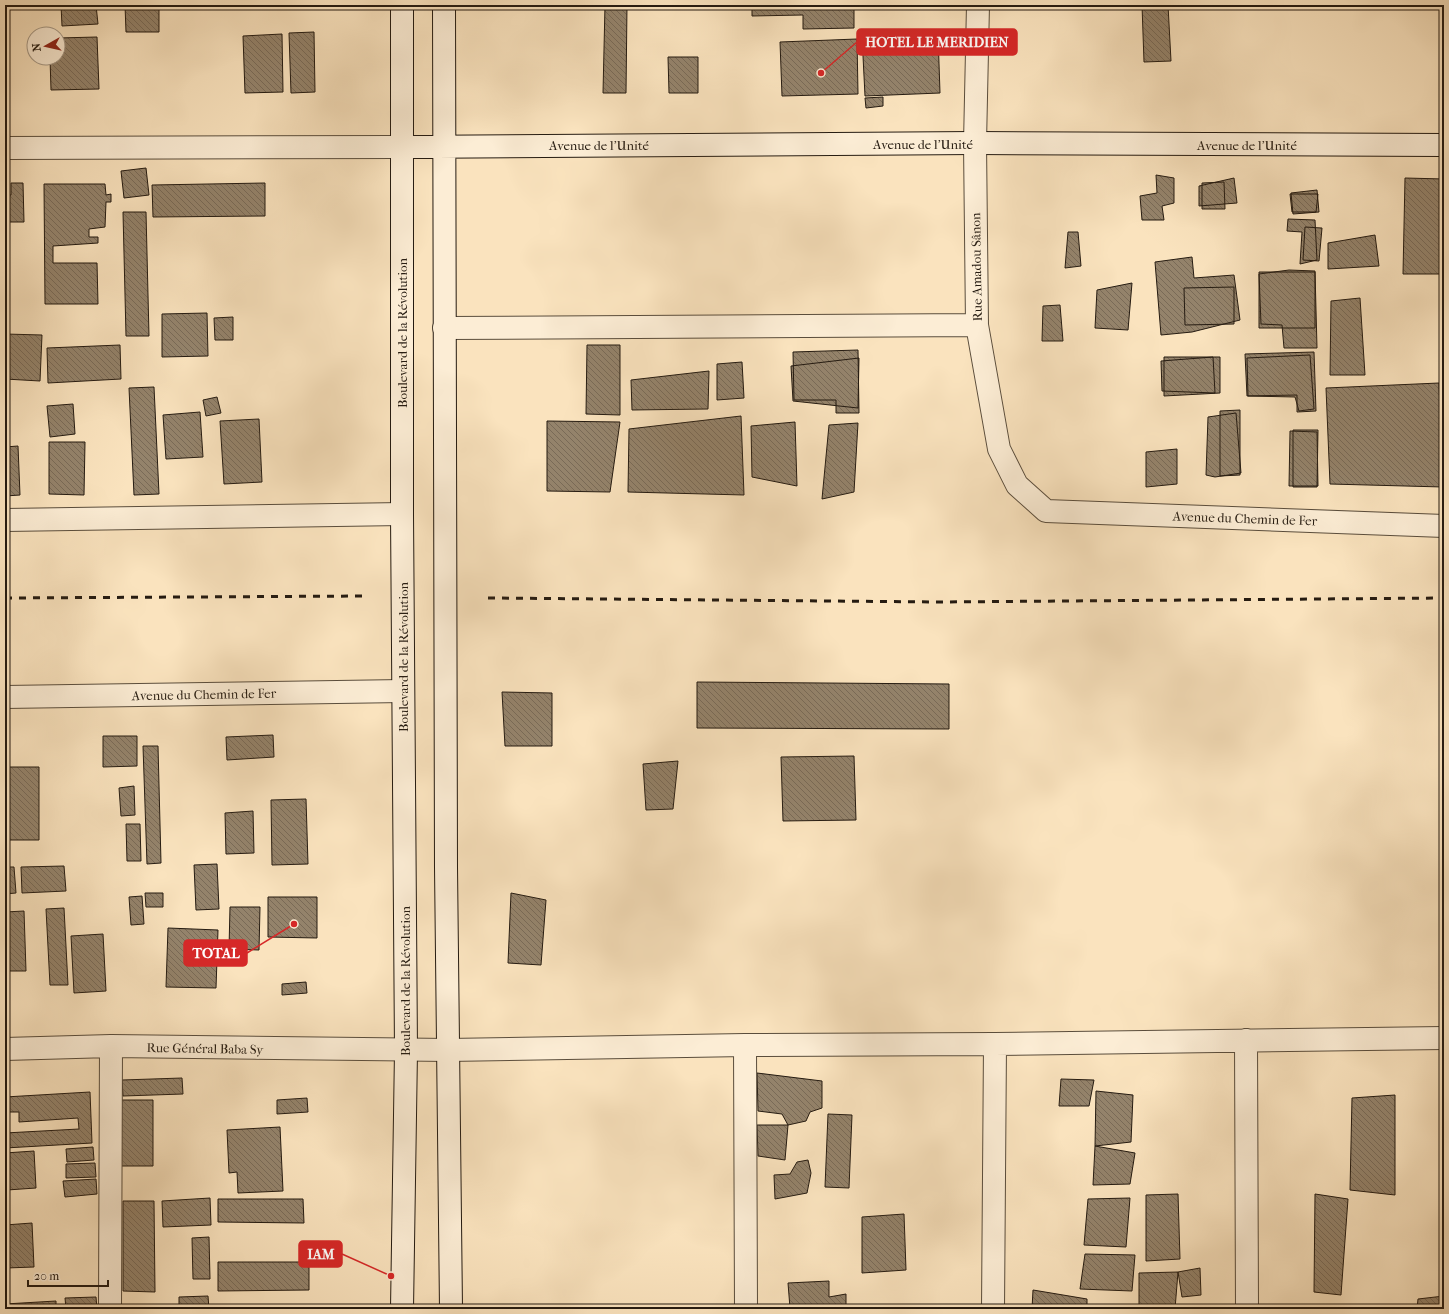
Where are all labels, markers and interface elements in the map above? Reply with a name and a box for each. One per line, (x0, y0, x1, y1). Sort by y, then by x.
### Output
north arrow (26, 26, 66, 66)
callout: HOTEL LE MERIDIEN (857, 29, 1017, 55)
text: HOTEL LE MERIDIEN (865, 34, 1009, 51)
text: N (29, 42, 44, 52)
street label: Avenue de l'Unité (872, 137, 974, 152)
street label: Avenue de l'Unité (548, 138, 650, 153)
street label: Avenue de l'Unité (1196, 138, 1298, 153)
street label: Rue Amadou Sânon (968, 212, 985, 322)
street label: Boulevard de la Révolution (395, 258, 410, 408)
street label: Avenue du Chemin de Fer (1172, 508, 1318, 529)
street label: Boulevard de la Révolution (396, 582, 411, 732)
street label: Avenue du Chemin de Fer (131, 686, 277, 703)
street label: Boulevard de la Révolution (398, 906, 413, 1056)
callout: TOTAL (184, 940, 247, 966)
text: TOTAL (191, 945, 240, 962)
street label: Rue Général Baba Sy (147, 1040, 265, 1057)
callout: IAM (299, 1241, 342, 1267)
text: IAM (307, 1246, 335, 1263)
scale bar (28, 1262, 108, 1288)
text: 20 m (34, 1269, 59, 1283)

